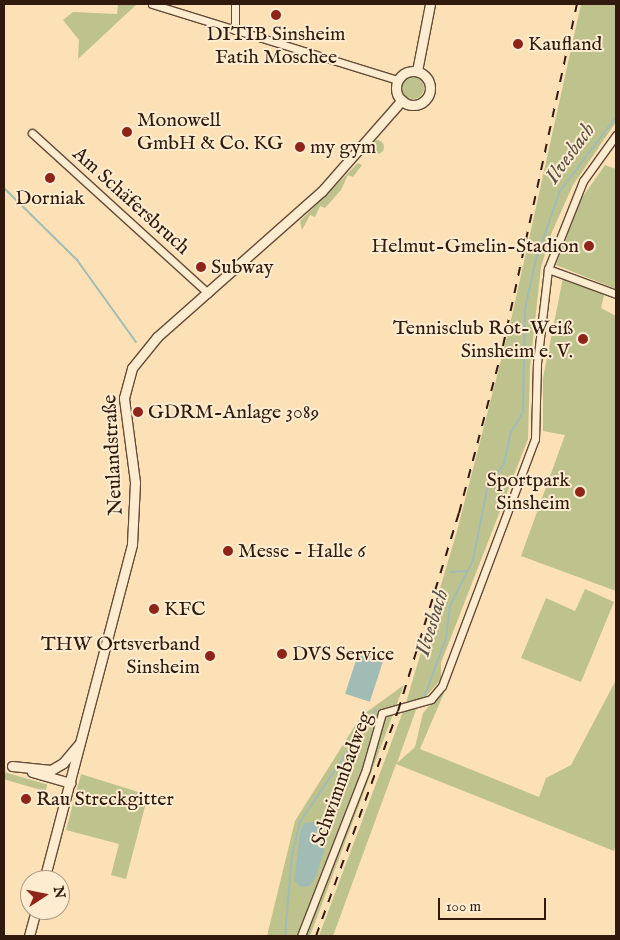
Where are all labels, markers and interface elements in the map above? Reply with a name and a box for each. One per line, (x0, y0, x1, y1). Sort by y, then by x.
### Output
marker: DITIB Sinsheim Fatih Moschee (270, 9, 282, 21)
place label: DITIB Sinsheim Fatih Moschee (206, 23, 346, 70)
place label: Kaufland (528, 32, 602, 56)
marker: Kaufland (512, 38, 524, 50)
place label: Monowell GmbH & Co. KG (137, 108, 283, 155)
water label: Ilvesbach (541, 119, 601, 189)
marker: Monowell GmbH & Co. KG (121, 126, 133, 138)
place label: my gym (310, 135, 376, 159)
marker: my gym (294, 141, 306, 153)
street label: Am Schäfersbruch (67, 142, 195, 260)
marker: Dorniak (44, 172, 56, 184)
place label: Dorniak (15, 186, 85, 210)
place label: Helmut-Gmelin-Stadion (371, 234, 579, 258)
marker: Helmut-Gmelin-Stadion (583, 240, 595, 252)
place label: Subway (211, 255, 274, 279)
marker: Subway (195, 261, 207, 273)
place label: Tennisclub Rot-Weiß Sinsheim e. V. (393, 316, 573, 363)
marker: Tennisclub Rot-Weiß Sinsheim e. V. (577, 333, 589, 345)
street label: Neulandstraße (98, 394, 128, 516)
place label: GDRM-Anlage 3089 (148, 400, 319, 424)
marker: GDRM-Anlage 3089 (132, 406, 144, 418)
place label: Sportpark Sinsheim (487, 469, 570, 516)
marker: Sportpark Sinsheim (574, 486, 586, 498)
place label: Messe - Halle 6 (238, 539, 366, 563)
marker: Messe - Halle 6 (222, 545, 234, 557)
water label: Ilvesbach (411, 587, 455, 659)
place label: KFC (164, 597, 205, 621)
marker: KFC (148, 603, 160, 615)
place label: THW Ortsverband Sinsheim (41, 632, 200, 679)
place label: DVS Service (292, 642, 394, 666)
marker: DVS Service (276, 648, 288, 660)
marker: THW Ortsverband Sinsheim (204, 650, 216, 662)
street label: Schwimmbadweg (307, 708, 377, 850)
place label: Rau Streckgitter (36, 787, 174, 811)
marker: Rau Streckgitter (20, 793, 32, 805)
north arrow (20, 870, 70, 920)
text: N (49, 885, 69, 900)
scale bar (440, 888, 548, 920)
text: 100 m (446, 897, 481, 916)

